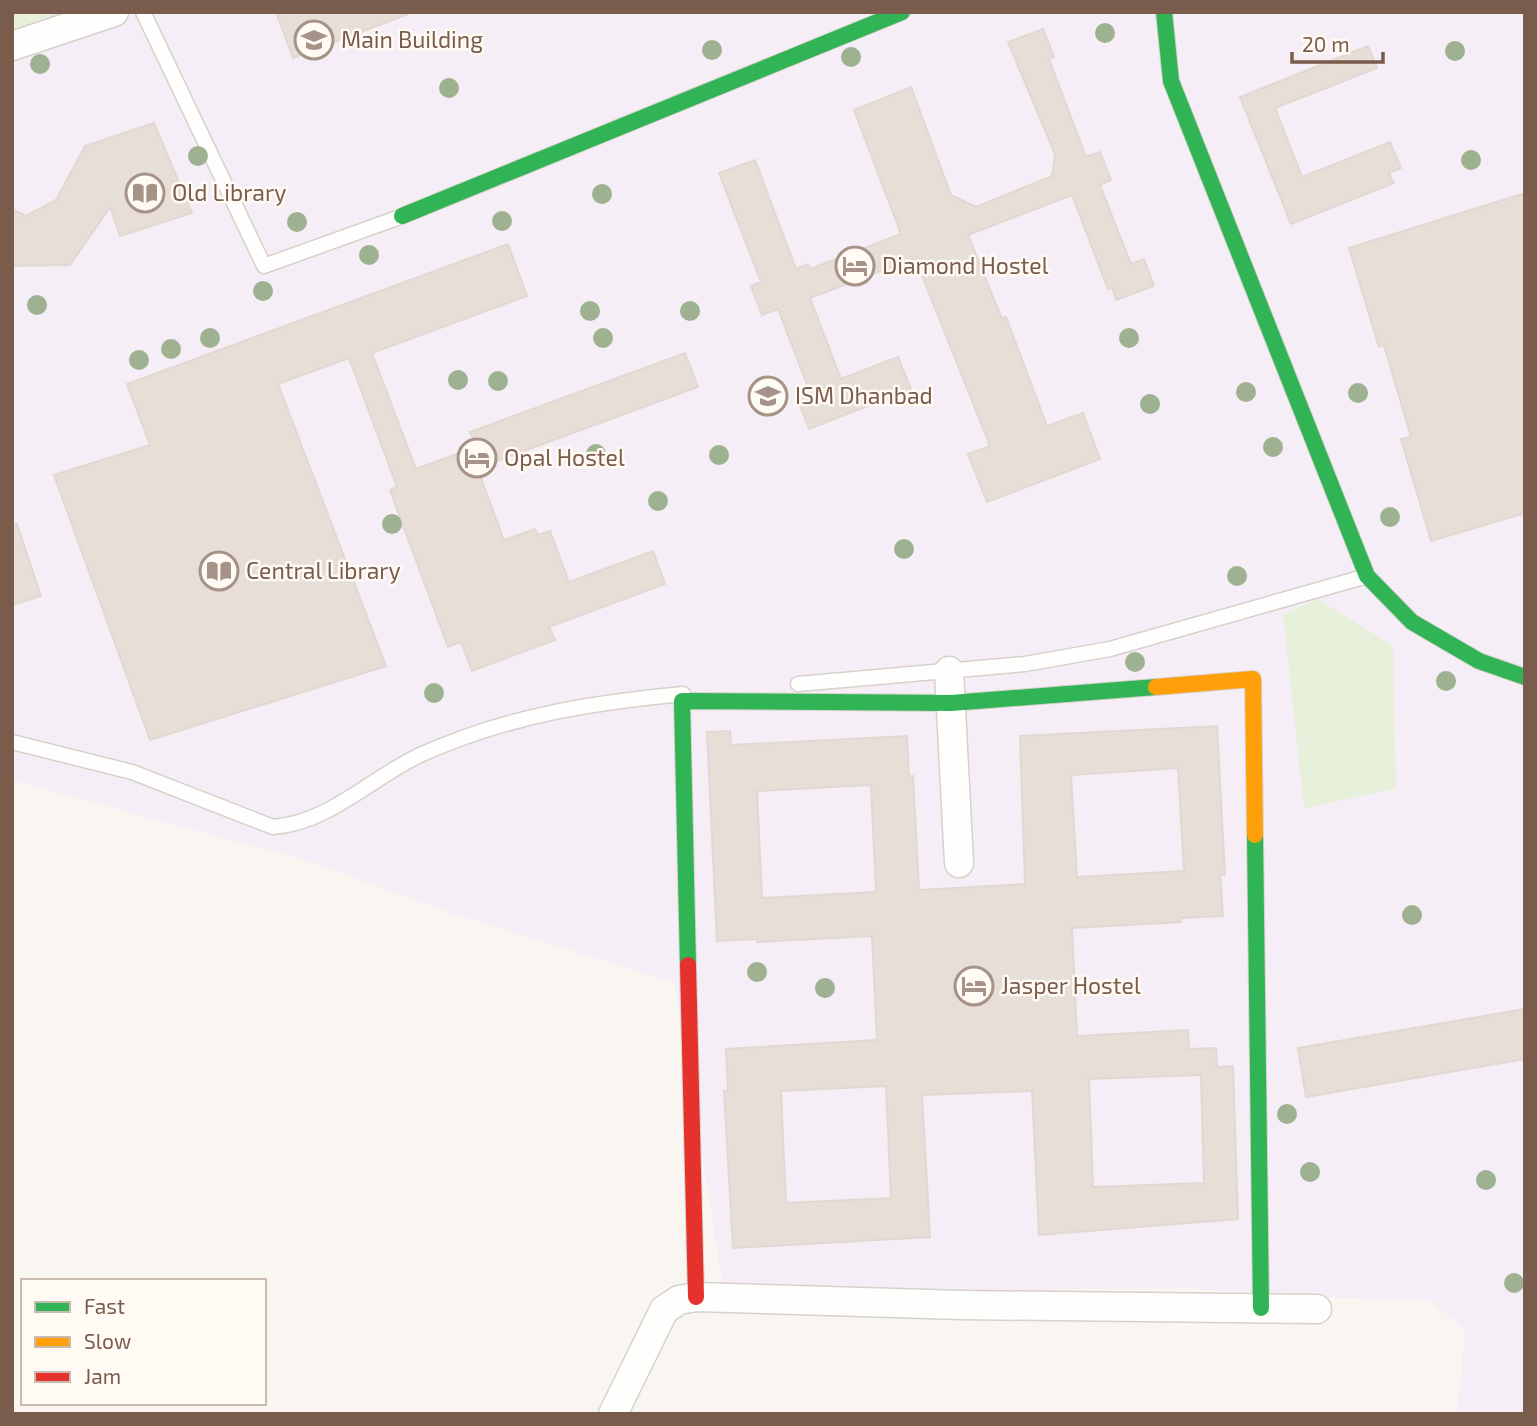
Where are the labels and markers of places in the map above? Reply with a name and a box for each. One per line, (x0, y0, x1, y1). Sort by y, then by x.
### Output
school or university icon: Main Building (293, 19, 335, 61)
place label: Main Building (341, 25, 483, 53)
library icon: Old Library (124, 172, 166, 214)
place label: Old Library (172, 178, 286, 206)
hotel icon: Diamond Hostel (834, 245, 876, 287)
place label: Diamond Hostel (882, 251, 1049, 279)
school or university icon: ISM Dhanbad (747, 375, 789, 417)
place label: ISM Dhanbad (795, 381, 933, 409)
hotel icon: Opal Hostel (456, 437, 498, 479)
place label: Opal Hostel (504, 443, 625, 471)
library icon: Central Library (198, 550, 240, 592)
place label: Central Library (246, 556, 401, 584)
hotel icon: Jasper Hostel (953, 965, 995, 1007)
place label: Jasper Hostel (1001, 971, 1141, 999)

